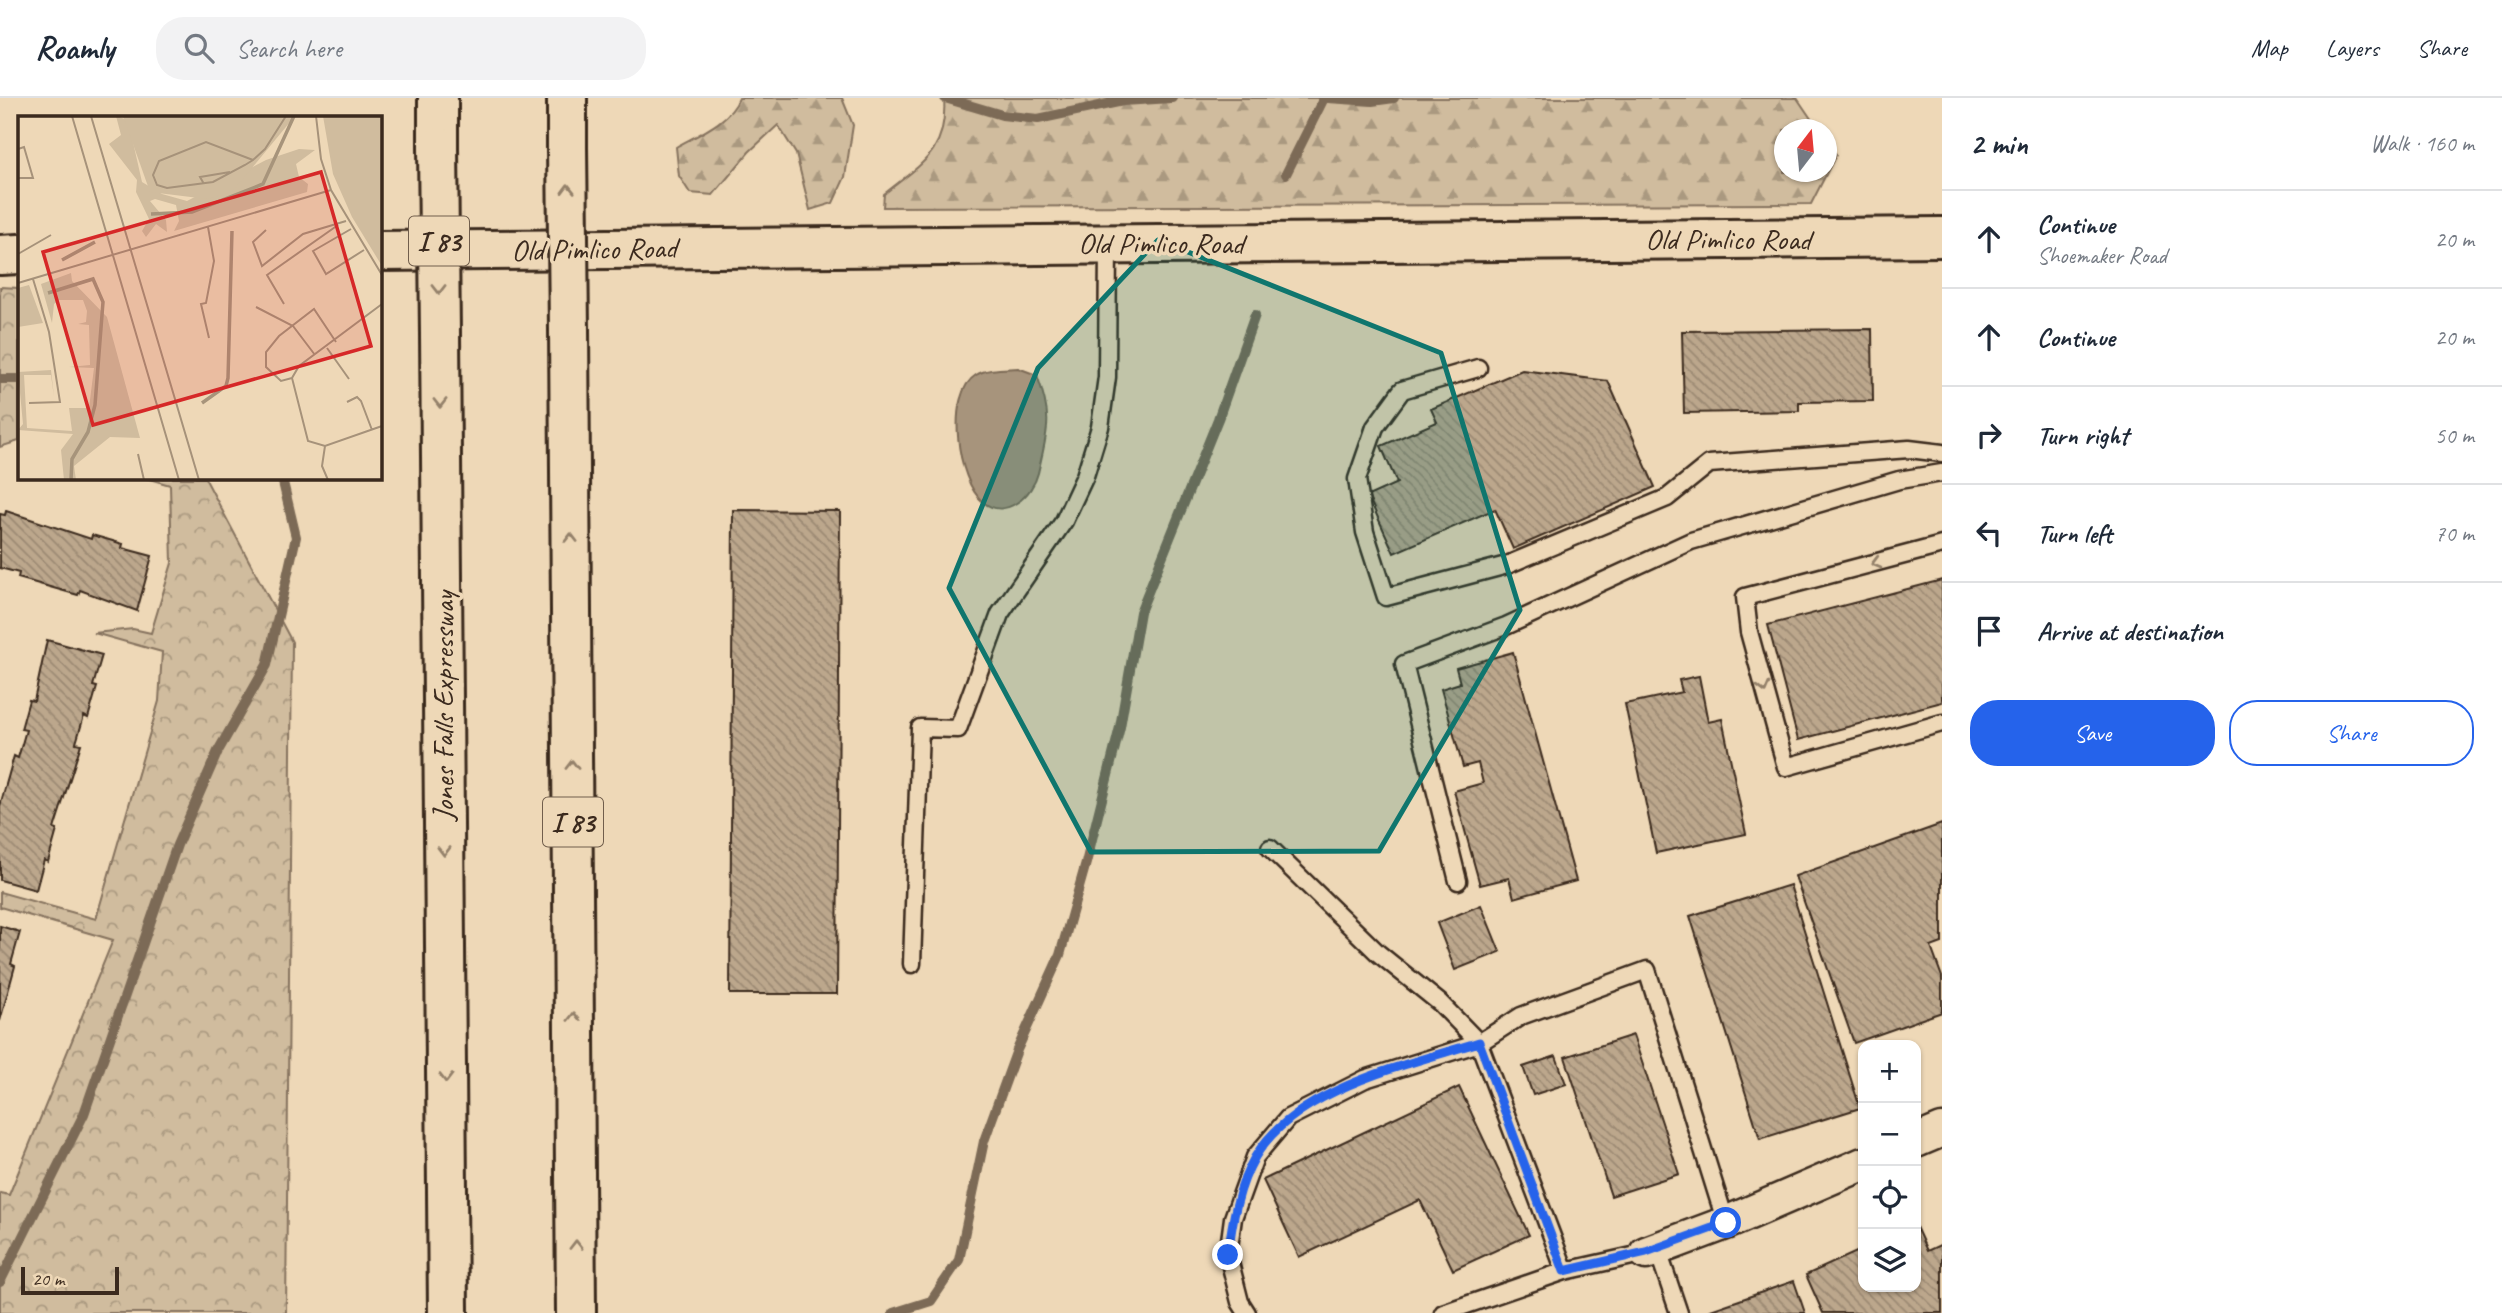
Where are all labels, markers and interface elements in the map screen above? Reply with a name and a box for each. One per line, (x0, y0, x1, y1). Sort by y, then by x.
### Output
search box (156, 17, 646, 80)
text: Roamly (35, 27, 114, 69)
icon: search (180, 29, 218, 67)
text: Search here (236, 32, 342, 65)
text: Map (2251, 33, 2288, 63)
text: Layers (2326, 33, 2379, 63)
text: Share (2417, 33, 2467, 63)
inset map (18, 116, 382, 480)
north arrow (1774, 119, 1837, 182)
text: 2 min (1970, 125, 2027, 163)
text: Walk · 160 m (2370, 129, 2474, 158)
one-way arrow (560, 183, 576, 193)
text: Continue (2037, 208, 2115, 241)
road number: I 83 (409, 216, 469, 266)
street label: Old Pimlico Road (1645, 220, 1815, 258)
icon: ahead (1970, 220, 2008, 258)
street label: Old Pimlico Road (1078, 224, 1248, 262)
text: 20 m (2435, 225, 2474, 254)
street label: Old Pimlico Road (511, 228, 681, 269)
text: Shoemaker Road (2037, 241, 2167, 270)
one-way arrow (431, 284, 447, 294)
icon: ahead (1970, 318, 2008, 356)
text: Continue (2037, 321, 2115, 354)
text: 20 m (2435, 323, 2474, 352)
one-way arrow (432, 398, 448, 408)
icon: right (1970, 416, 2008, 454)
text: Turn right (2037, 419, 2128, 452)
text: 50 m (2435, 421, 2474, 450)
icon: left (1970, 514, 2008, 552)
text: Turn left (2037, 517, 2112, 550)
text: 70 m (2435, 519, 2474, 548)
one-way arrow (563, 532, 579, 543)
one-way arrow (1870, 554, 1882, 569)
street label: Jones Falls Expressway (424, 588, 462, 823)
icon: arrive (1970, 612, 2008, 650)
text: Arrive at destination (2037, 615, 2223, 648)
one-way arrow (1756, 681, 1770, 693)
button: Save (1970, 700, 2215, 766)
button: Share (2229, 700, 2474, 766)
one-way arrow (564, 760, 580, 770)
road number: I 83 (543, 798, 603, 846)
one-way arrow (436, 846, 452, 856)
one-way arrow (566, 1012, 582, 1022)
map controls (1858, 1040, 1921, 1292)
button: + (1858, 1040, 1921, 1103)
one-way arrow (438, 1073, 454, 1084)
button: − (1858, 1103, 1921, 1166)
button: locate (1858, 1166, 1921, 1229)
route start (1710, 1207, 1741, 1238)
button: layers (1858, 1229, 1921, 1292)
one-way arrow (568, 1239, 584, 1250)
route end (1212, 1239, 1243, 1270)
scale bar (21, 1264, 119, 1296)
text: 20 m (32, 1267, 64, 1291)

